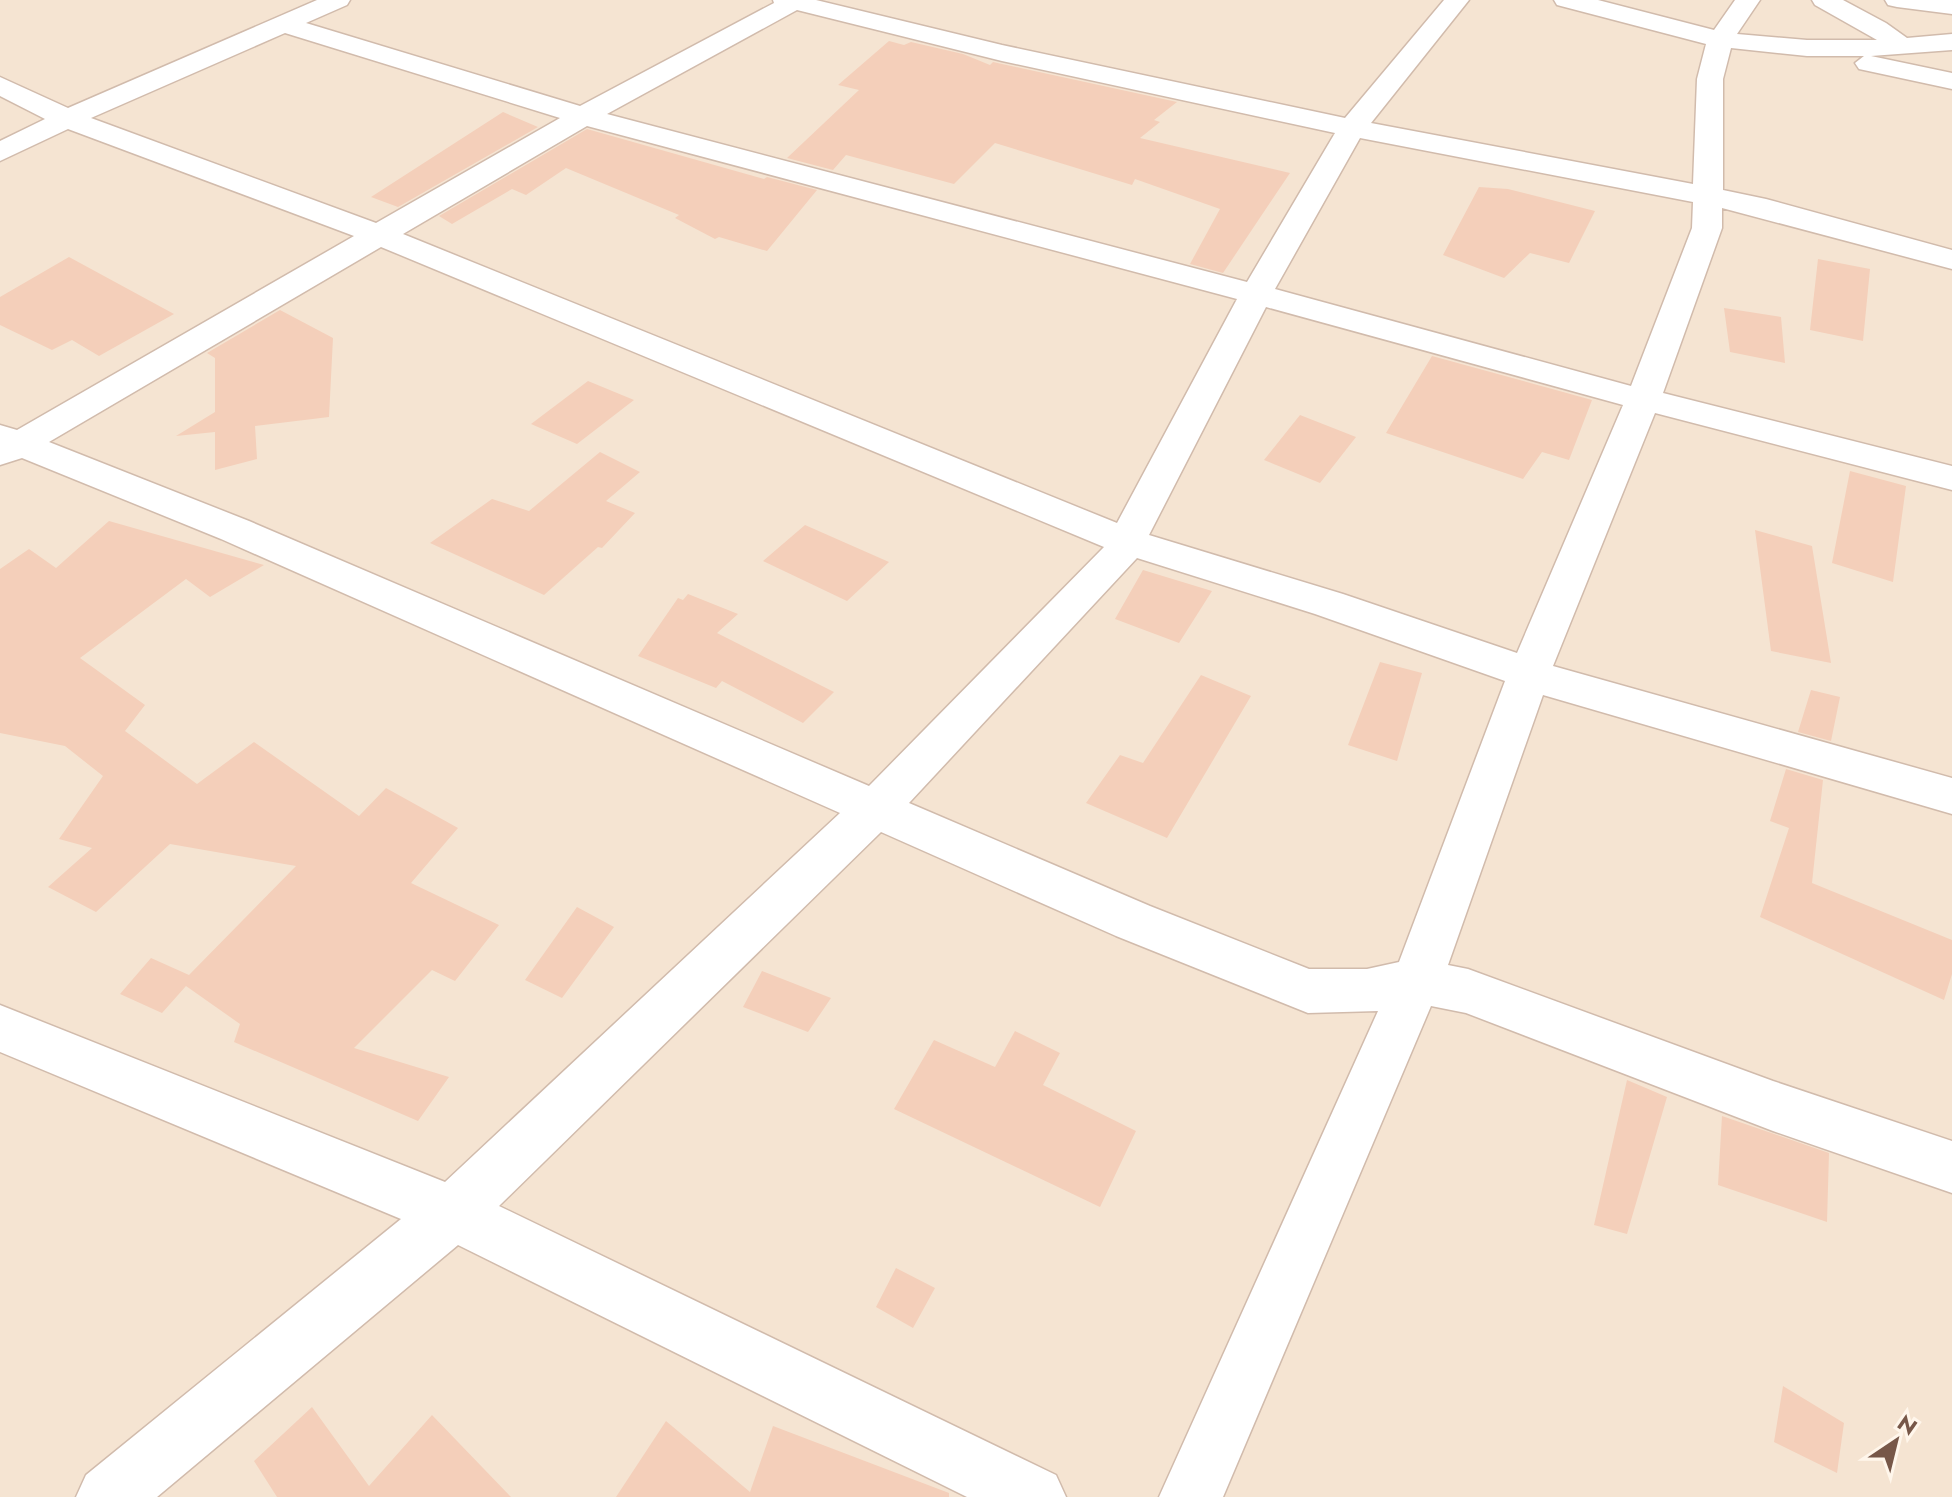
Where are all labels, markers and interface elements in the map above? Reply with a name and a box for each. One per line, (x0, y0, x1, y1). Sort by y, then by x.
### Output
north arrow (1856, 1401, 1936, 1481)
text: N (1891, 1407, 1924, 1443)

